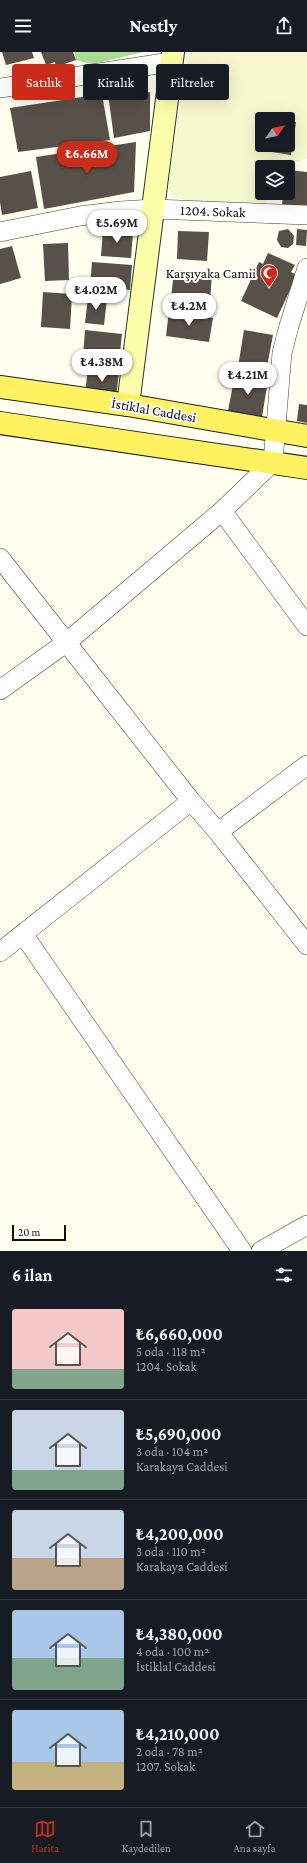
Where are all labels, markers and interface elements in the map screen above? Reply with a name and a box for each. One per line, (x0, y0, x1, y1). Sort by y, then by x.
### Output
icon: menu (12, 15, 34, 37)
icon: share (273, 15, 295, 37)
text: Nestly (129, 16, 178, 36)
chip: Satılık (12, 64, 75, 100)
chip: Kiralık (83, 64, 148, 100)
chip: Filtreler (156, 64, 229, 100)
north arrow (255, 112, 295, 152)
map controls (255, 112, 295, 200)
pin: ₺6.66M (54, 141, 120, 175)
text: ₺6.66M (66, 146, 108, 161)
button: layers (255, 160, 295, 200)
street label: 1204. Sokak (180, 202, 246, 220)
pin: ₺5.69M (84, 210, 150, 244)
text: ₺5.69M (96, 215, 138, 230)
mosque icon: Karşıyaka Camii (259, 263, 279, 288)
place label: Karşıyaka Camii (166, 265, 256, 281)
pin: ₺4.02M (63, 277, 129, 311)
text: ₺4.02M (75, 282, 117, 297)
pin: ₺4.2M (161, 293, 217, 327)
text: ₺4.2M (171, 298, 207, 313)
pin: ₺4.38M (69, 349, 135, 383)
text: ₺4.38M (81, 354, 123, 369)
pin: ₺4.21M (215, 362, 281, 396)
text: ₺4.21M (228, 367, 268, 382)
street label: İstiklal Caddesi (110, 395, 198, 425)
scale bar (12, 1223, 66, 1242)
text: 20 m (18, 1226, 40, 1238)
icon: filters (273, 1264, 295, 1286)
text: 6 ilan (12, 1266, 52, 1285)
icon: home (44, 1325, 92, 1373)
text: ₺6,660,000 (136, 1325, 223, 1344)
text: 5 oda · 118 m² (136, 1344, 205, 1359)
text: 1204. Sokak (136, 1359, 197, 1374)
text: ₺5,690,000 (136, 1425, 221, 1444)
icon: home (44, 1426, 92, 1474)
text: 3 oda · 104 m² (136, 1444, 208, 1459)
text: Karakaya Caddesi (136, 1459, 228, 1474)
text: ₺4,200,000 (136, 1525, 223, 1544)
icon: home (44, 1526, 92, 1574)
text: 3 oda · 110 m² (136, 1544, 206, 1559)
text: Karakaya Caddesi (136, 1559, 228, 1574)
text: ₺4,380,000 (136, 1625, 223, 1644)
icon: home (44, 1626, 92, 1674)
text: 4 oda · 100 m² (136, 1644, 209, 1659)
text: İstiklal Caddesi (136, 1659, 216, 1674)
text: ₺4,210,000 (136, 1725, 220, 1744)
icon: home (44, 1726, 92, 1774)
text: 2 oda · 78 m² (136, 1744, 203, 1759)
text: 1207. Sokak (136, 1759, 195, 1774)
tab: Harita (31, 1818, 59, 1854)
tab: Kaydedilen (122, 1818, 171, 1854)
tab: Ana sayfa (234, 1818, 276, 1854)

